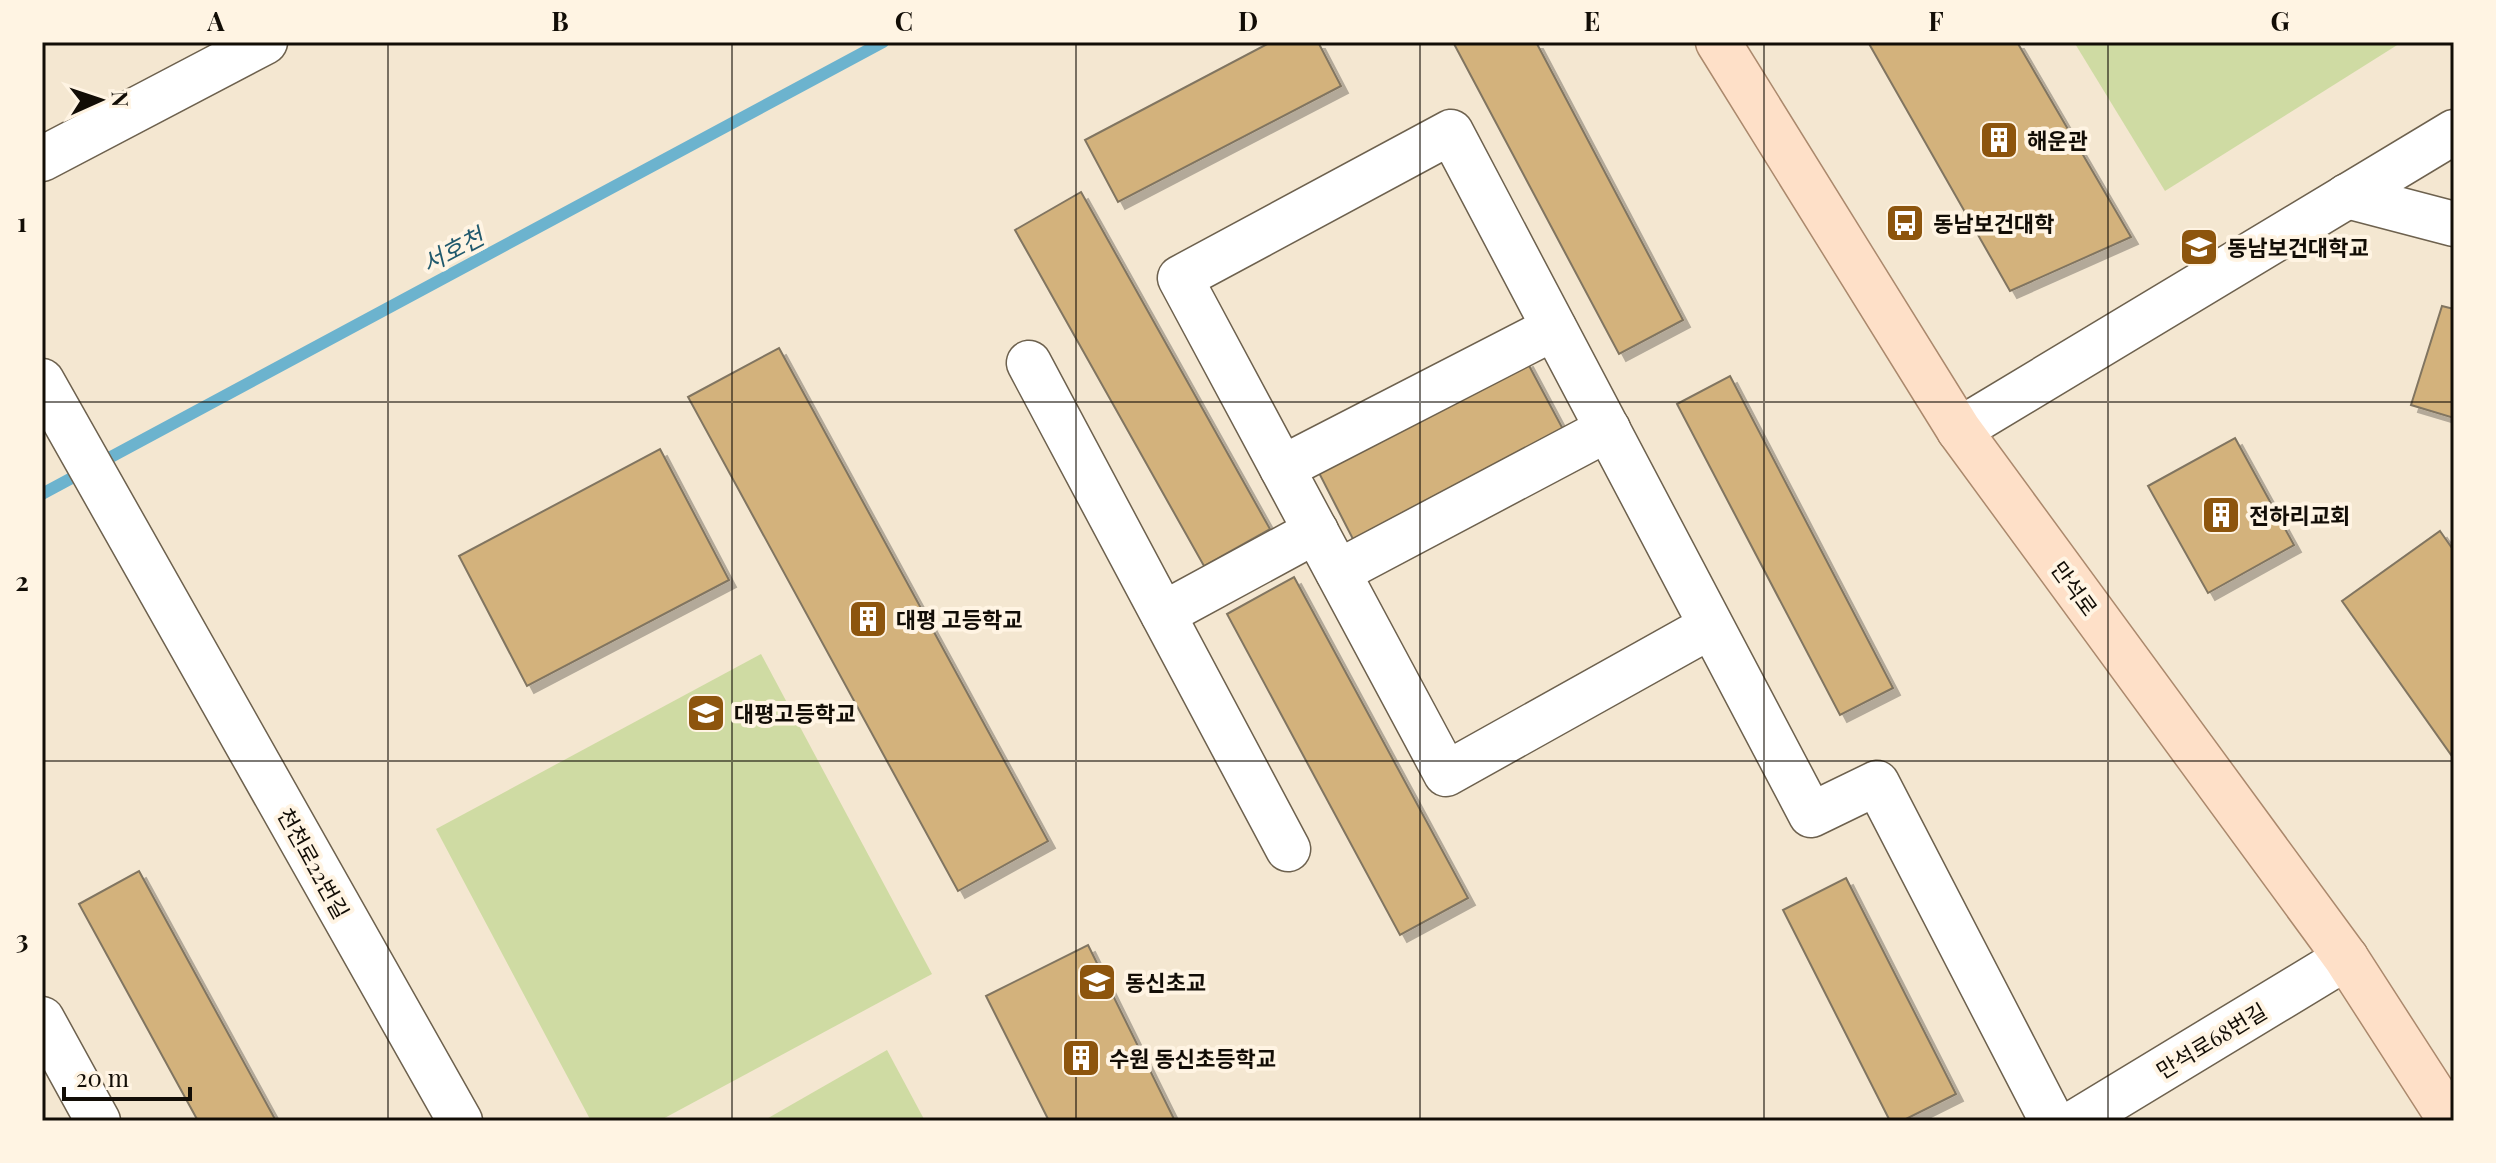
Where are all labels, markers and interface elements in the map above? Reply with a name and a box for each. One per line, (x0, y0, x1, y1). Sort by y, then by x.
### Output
text: A (206, 3, 225, 38)
text: B (551, 3, 569, 38)
text: C (895, 3, 913, 38)
text: D (1238, 3, 1258, 38)
text: E (1584, 3, 1600, 38)
text: F (1928, 3, 1944, 38)
text: G (2270, 3, 2290, 38)
north arrow (60, 60, 140, 140)
text: N (106, 90, 136, 108)
building icon: 해운관 (1978, 119, 2020, 161)
place label: 해운관 (2027, 125, 2088, 155)
bus stop icon: 동남보건대학 (1884, 202, 1926, 244)
text: 1 (17, 204, 27, 239)
place label: 동남보건대학 (1933, 208, 2054, 238)
water label: 서호천 (415, 218, 491, 279)
school or university icon: 동남보건대학교 (2178, 226, 2220, 268)
place label: 동남보건대학교 (2227, 232, 2369, 262)
building icon: 전하리교회 (2200, 494, 2242, 536)
place label: 전하리교회 (2249, 500, 2350, 530)
street label: 만석로 (2045, 555, 2105, 621)
text: 2 (15, 563, 29, 598)
building icon: 대평 고등학교 (847, 598, 889, 640)
place label: 대평 고등학교 (896, 604, 1023, 634)
school or university icon: 대평고등학교 (685, 692, 727, 734)
place label: 대평고등학교 (734, 698, 855, 728)
street label: 천천로22번길 (271, 802, 357, 924)
text: 3 (16, 921, 28, 956)
school or university icon: 동신초교 (1076, 961, 1118, 1003)
place label: 동신초교 (1125, 967, 1206, 997)
street label: 만석로68번길 (2150, 995, 2272, 1085)
building icon: 수원 동신초등학교 (1060, 1037, 1102, 1079)
place label: 수원 동신초등학교 (1109, 1043, 1276, 1073)
scale bar (64, 1051, 190, 1101)
text: 20 m (76, 1061, 129, 1093)

